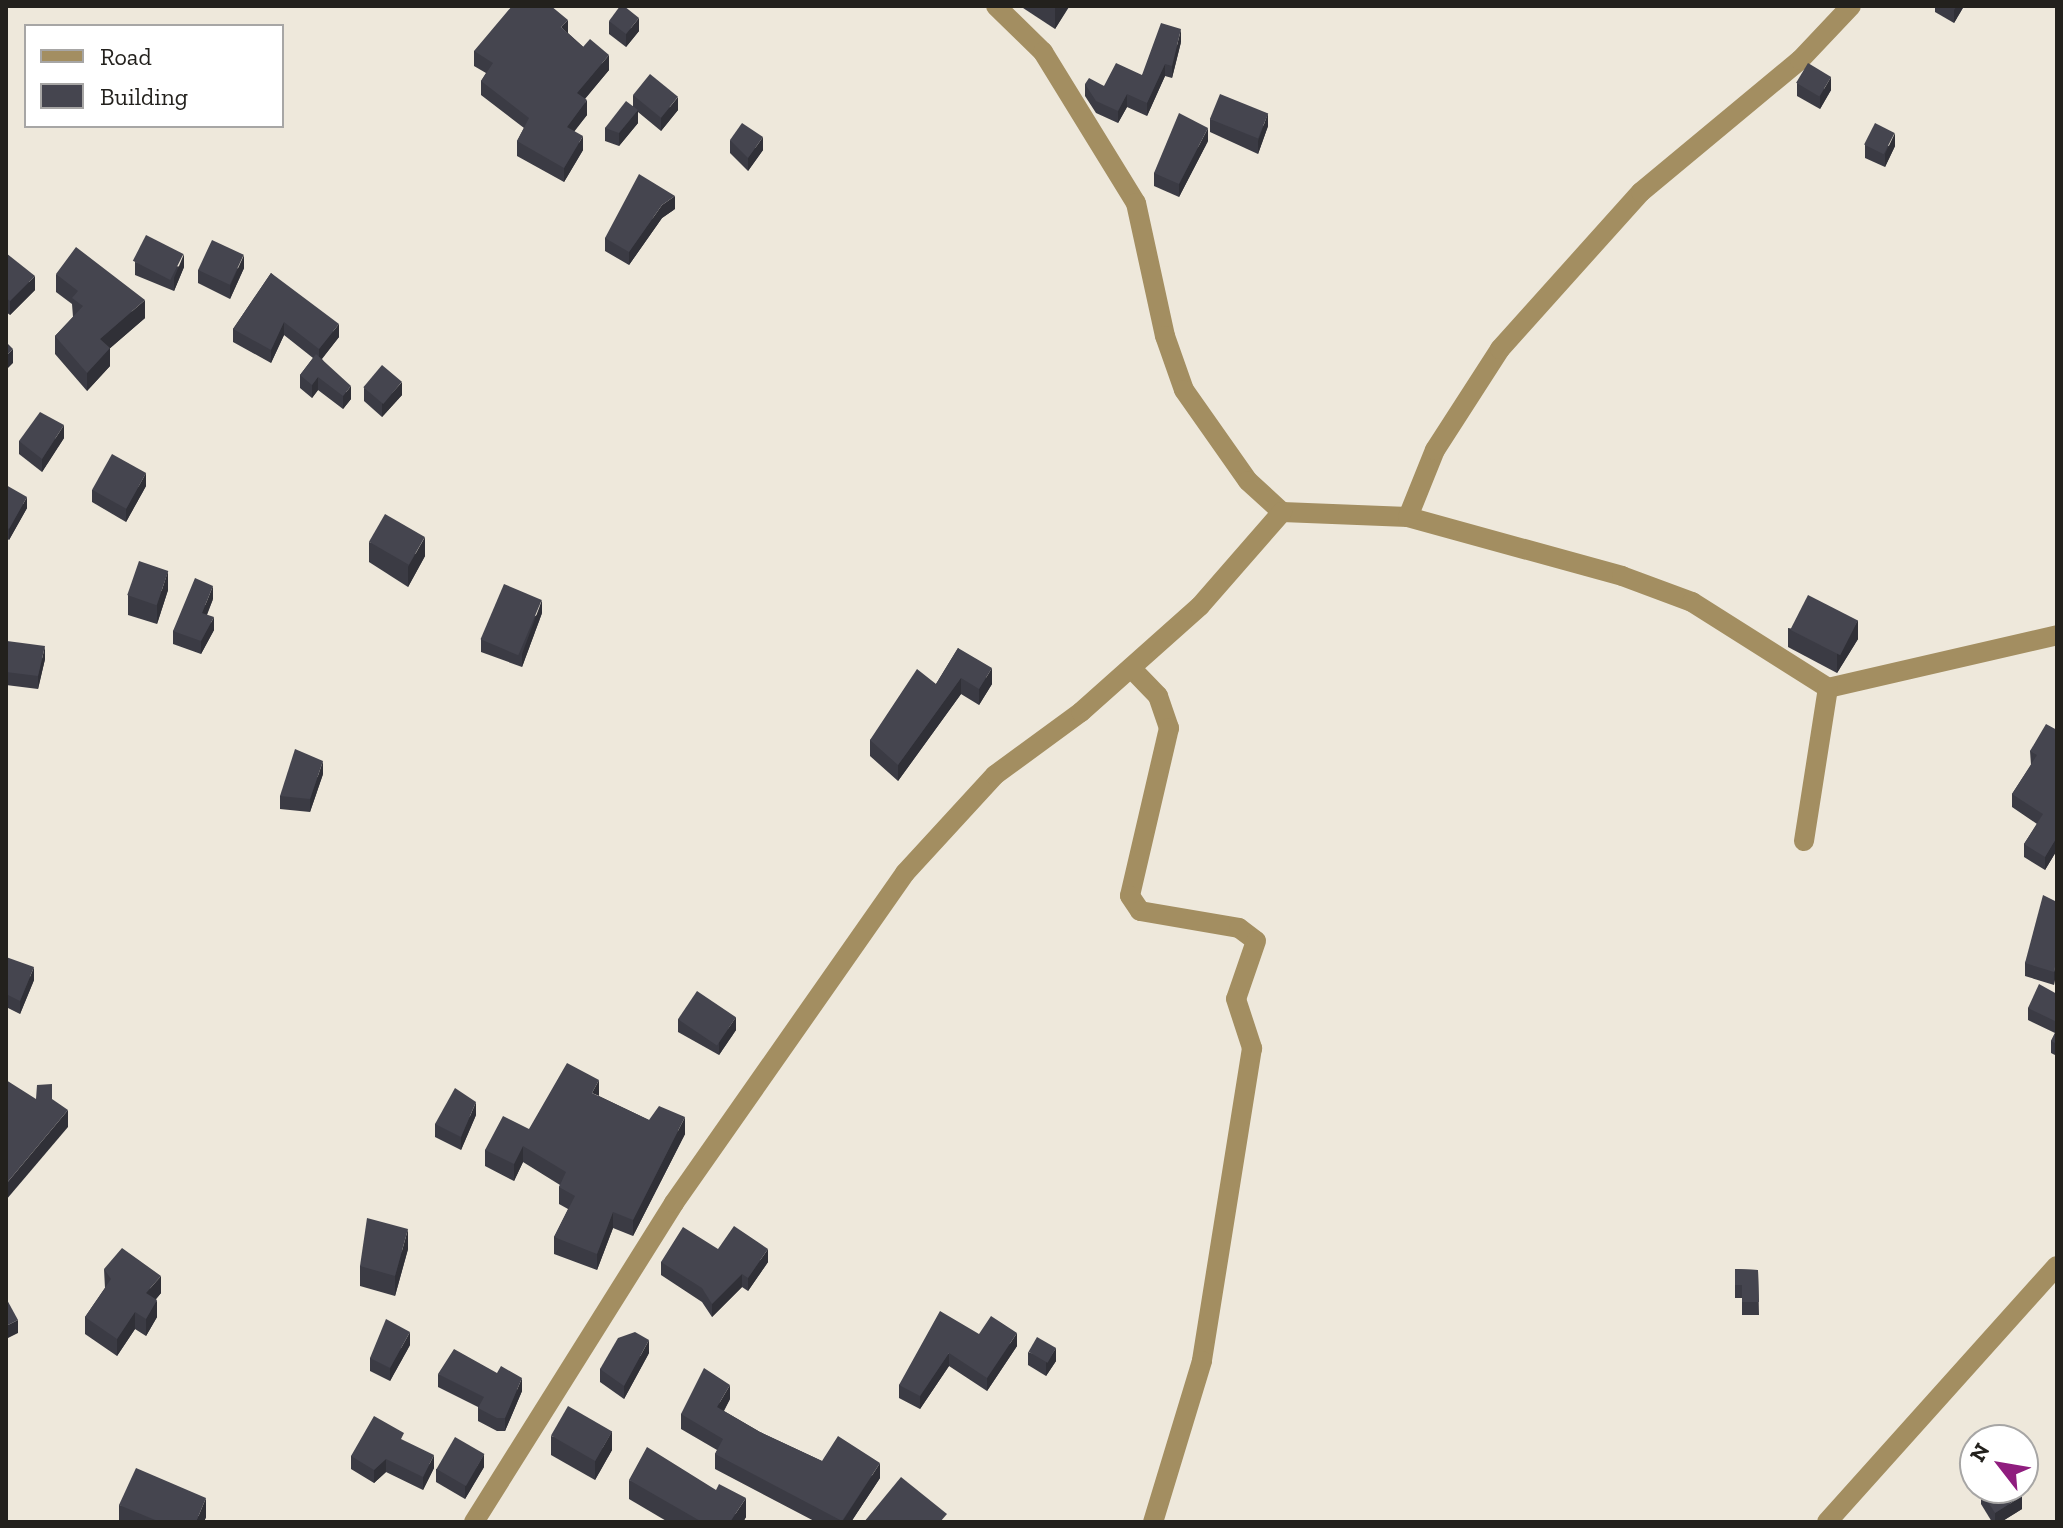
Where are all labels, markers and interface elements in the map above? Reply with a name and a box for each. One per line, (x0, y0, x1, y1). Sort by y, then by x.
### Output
legend (24, 24, 284, 128)
text: Road (100, 42, 152, 71)
text: Building (100, 82, 188, 111)
north arrow (1959, 1424, 2039, 1504)
text: N (1964, 1438, 1996, 1467)

